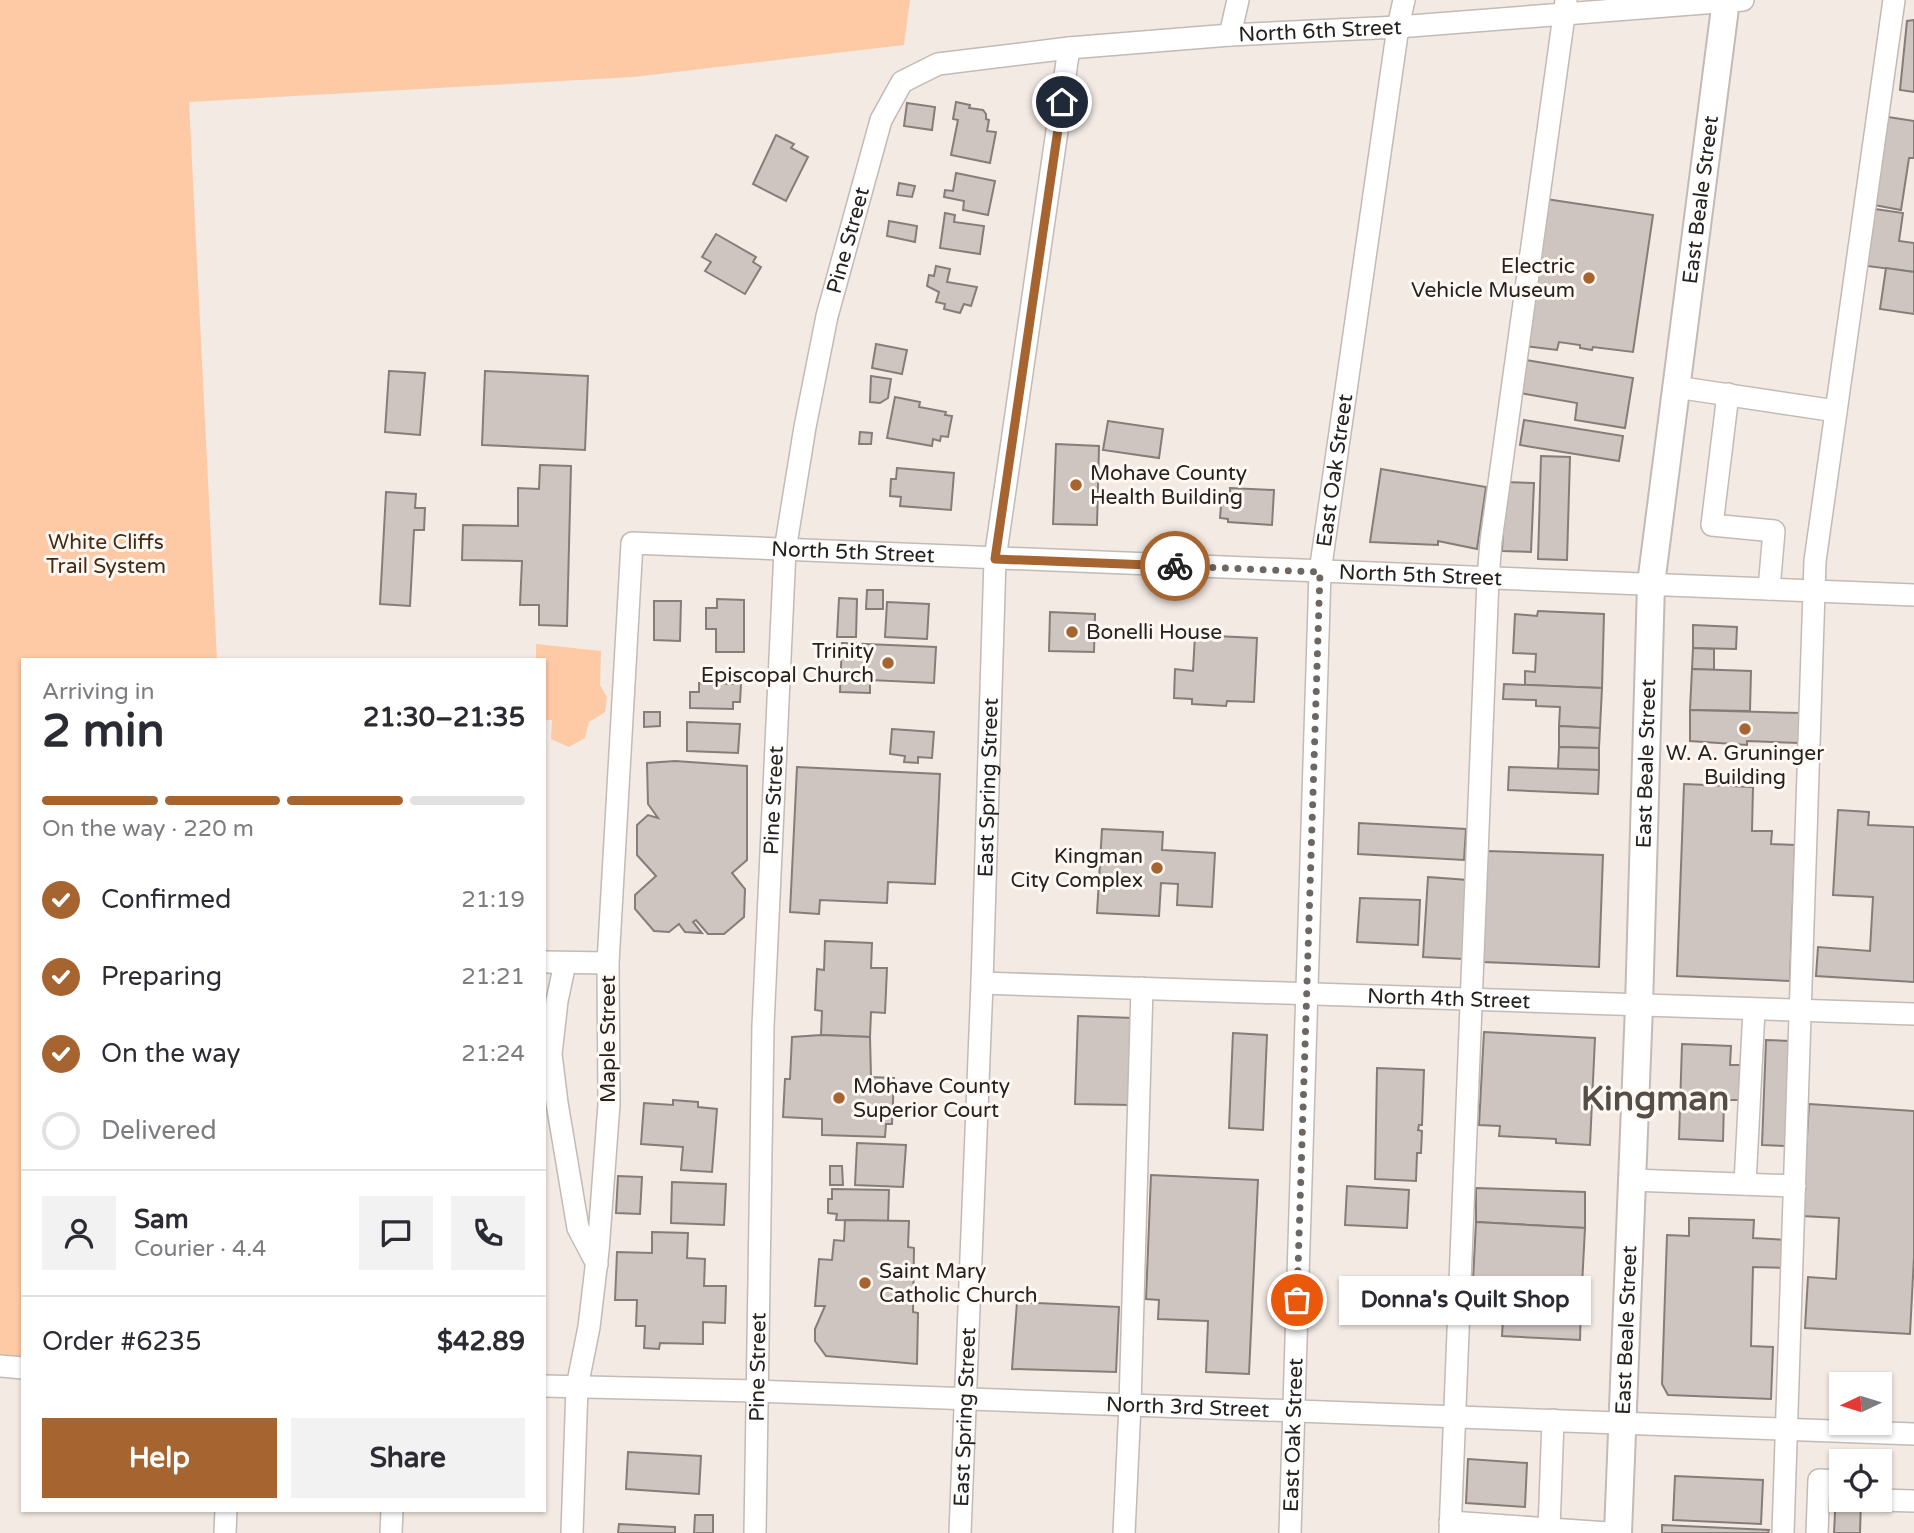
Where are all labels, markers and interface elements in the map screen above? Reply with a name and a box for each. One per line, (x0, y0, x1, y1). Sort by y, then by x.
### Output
street label: North 6th Street (1238, 15, 1402, 48)
pin (1032, 72, 1092, 132)
icon: home (1043, 83, 1081, 121)
street label: East Beale Street (1678, 114, 1724, 285)
street label: Pine Street (822, 184, 875, 296)
place label: Electric Vehicle Museum (1411, 254, 1575, 303)
marker: Electric Vehicle Museum (1581, 270, 1597, 286)
street label: East Oak Street (1312, 392, 1358, 549)
place label: Mohave County Health Building (1090, 461, 1247, 510)
marker: Mohave County Health Building (1068, 477, 1084, 493)
park label: White Cliffs Trail System (46, 530, 166, 579)
courier (1140, 531, 1210, 601)
street label: North 5th Street (771, 537, 935, 568)
icon: bike (1156, 547, 1194, 585)
street label: North 5th Street (1338, 560, 1502, 591)
place label: Bonelli House (1086, 620, 1222, 645)
marker: Bonelli House (1064, 624, 1080, 640)
place label: Trinity Episcopal Church (701, 639, 874, 688)
marker: Trinity Episcopal Church (880, 655, 896, 671)
text: Arriving in (42, 678, 155, 706)
street label: East Beale Street (1631, 679, 1661, 849)
street label: East Spring Street (973, 697, 1004, 878)
text: 21:30–21:35 (363, 702, 525, 733)
text: 2 min (42, 704, 165, 759)
marker: W. A. Gruninger Building (1737, 721, 1753, 737)
place label: W. A. Gruninger Building (1666, 741, 1824, 790)
street label: Pine Street (759, 745, 789, 856)
text: On the way · 220 m (42, 815, 254, 843)
place label: Kingman City Complex (1011, 844, 1143, 893)
marker: Kingman City Complex (1149, 860, 1165, 876)
icon: check (42, 881, 80, 919)
text: Confirmed (101, 884, 231, 915)
text: 21:19 (461, 886, 525, 914)
icon: check (42, 958, 80, 996)
text: Preparing (101, 961, 222, 992)
text: 21:21 (461, 963, 525, 991)
street label: Maple Street (596, 975, 621, 1103)
street label: North 4th Street (1367, 984, 1531, 1014)
icon: check (42, 1035, 80, 1073)
text: On the way (101, 1038, 241, 1069)
text: 21:24 (461, 1040, 525, 1068)
place label: Mohave County Superior Court (853, 1074, 1010, 1123)
district label: Kingman (1581, 1078, 1729, 1120)
marker: Mohave County Superior Court (831, 1090, 847, 1106)
text: Delivered (101, 1115, 217, 1146)
button: person (42, 1196, 116, 1270)
button: chat (359, 1196, 433, 1270)
button: phone (451, 1196, 525, 1270)
text: Sam (134, 1204, 189, 1235)
text: Courier · 4.4 (134, 1235, 266, 1263)
street label: East Beale Street (1611, 1245, 1642, 1415)
place label: Saint Mary Catholic Church (879, 1259, 1038, 1308)
pin (1267, 1270, 1327, 1330)
marker: Saint Mary Catholic Church (857, 1275, 873, 1291)
callout: Donna's Quilt Shop (1339, 1276, 1591, 1324)
icon: bag (1278, 1281, 1316, 1319)
text: Donna's Quilt Shop (1360, 1286, 1570, 1314)
street label: Pine Street (745, 1312, 771, 1422)
text: Order #6235 (42, 1326, 202, 1357)
text: $42.89 (437, 1326, 525, 1357)
street label: East Spring Street (949, 1327, 981, 1507)
street label: East Oak Street (1279, 1358, 1308, 1513)
north arrow (1829, 1372, 1892, 1435)
map controls (1829, 1372, 1892, 1512)
street label: North 3rd Street (1105, 1392, 1270, 1423)
button: Help (42, 1418, 277, 1498)
button: Share (291, 1418, 525, 1498)
button: locate (1829, 1449, 1892, 1512)

